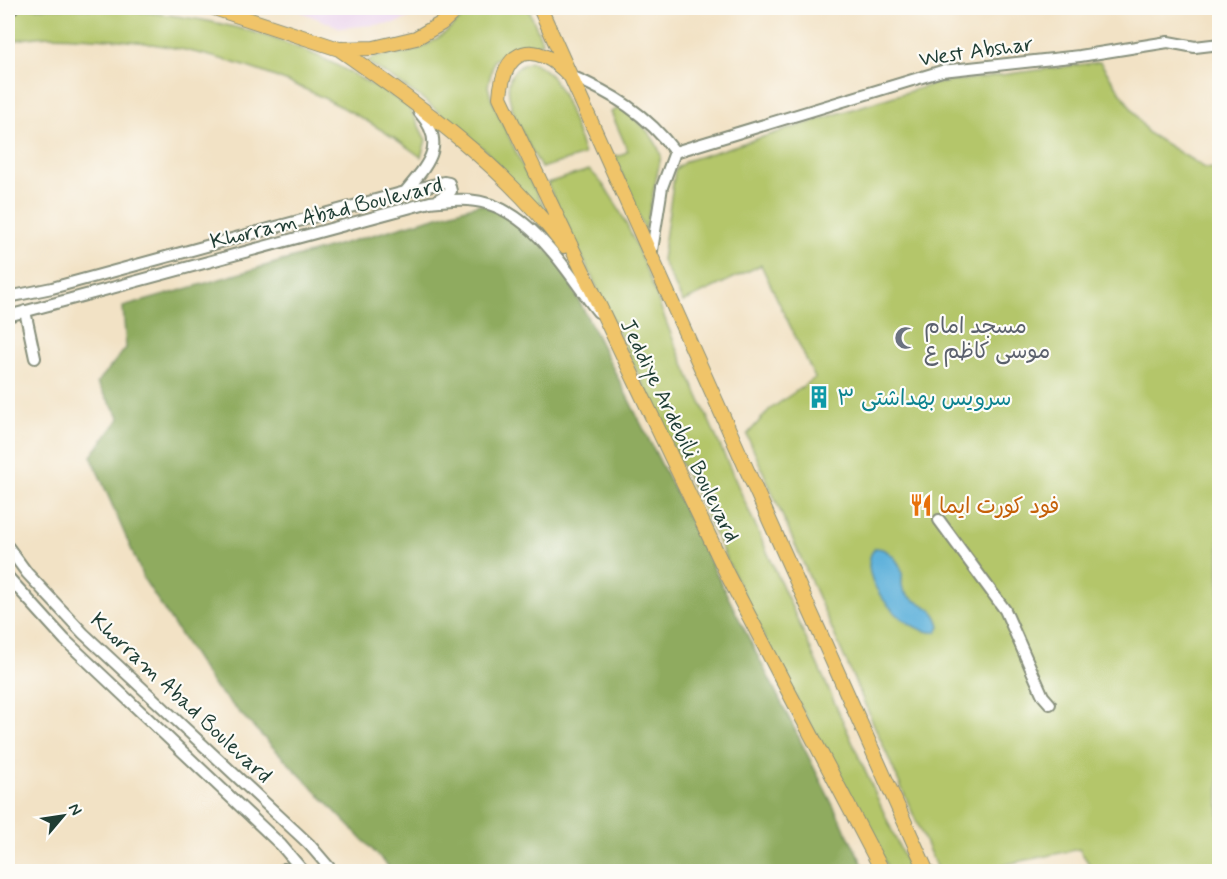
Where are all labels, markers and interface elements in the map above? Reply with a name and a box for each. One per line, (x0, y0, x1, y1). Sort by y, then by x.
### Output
street label: West Abshar (917, 30, 1035, 74)
street label: Khorram Abad Boulevard (207, 171, 446, 256)
place label: مسجد امام موسی کاظم ع (924, 313, 1050, 367)
street label: Jeddiye Ardebili Boulevard (613, 315, 746, 547)
mosque icon: مسجد امام موسی کاظم ع (893, 325, 919, 351)
building icon: سرویس بهداشتی ۳ (806, 384, 832, 410)
place label: سرویس بهداشتی ۳ (837, 385, 1011, 413)
restaurant icon: فود کورت ایما (908, 492, 934, 518)
place label: فود کورت ایما (939, 493, 1059, 521)
street label: Khorram Abad Boulevard (84, 607, 277, 790)
north arrow (33, 786, 93, 846)
text: N (63, 800, 87, 819)

